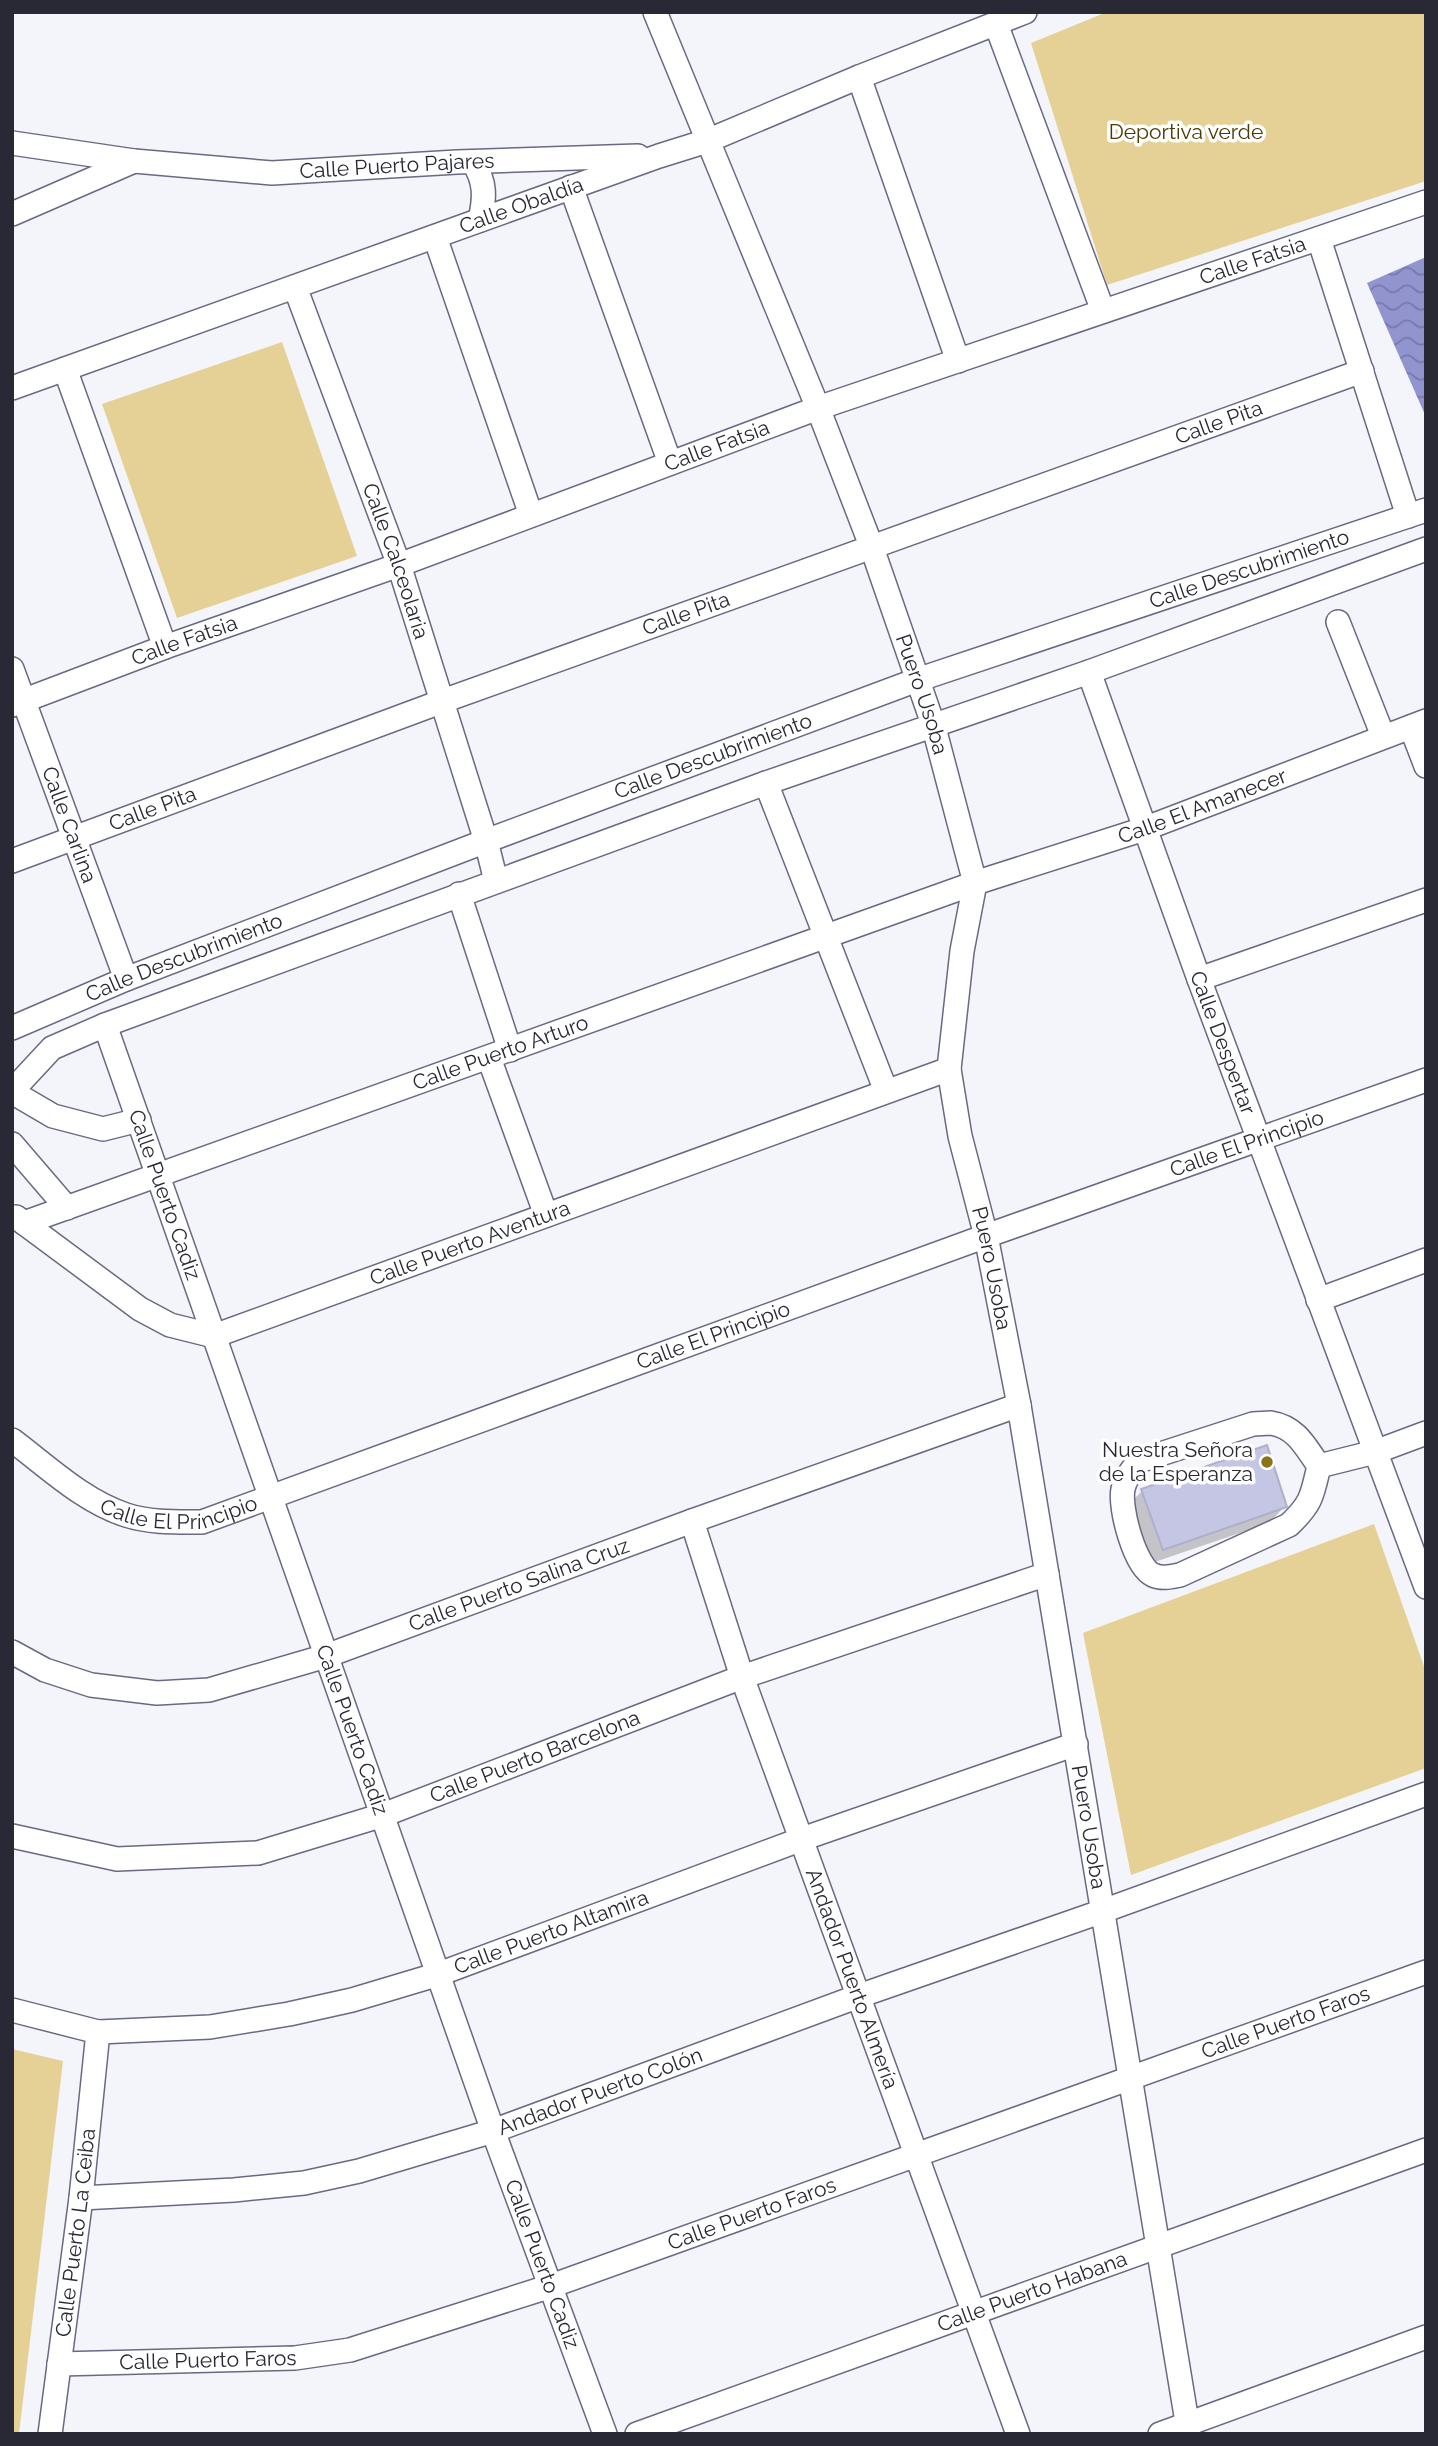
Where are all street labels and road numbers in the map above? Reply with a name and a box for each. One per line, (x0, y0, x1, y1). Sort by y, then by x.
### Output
street label: Calle Puerto Pajares (299, 148, 495, 183)
street label: Calle Obaldía (456, 171, 586, 239)
street label: Calle Fatsia (1196, 231, 1309, 290)
street label: Calle Pita (1171, 395, 1266, 449)
street label: Calle Fatsia (661, 414, 773, 477)
street label: Calle Calceolaria (357, 479, 435, 642)
street label: Calle Descubrimiento (1146, 524, 1352, 614)
street label: Calle Pita (639, 586, 733, 640)
street label: Calle Fatsia (128, 610, 240, 671)
street label: Puero Usoba (891, 631, 954, 757)
street label: Calle Descubrimiento (611, 707, 815, 804)
street label: Calle El Amanecer (1115, 762, 1291, 848)
street label: Calle Carlina (37, 763, 103, 886)
street label: Calle Pita (105, 781, 200, 836)
street label: Calle Descubrimiento (82, 907, 286, 1007)
street label: Calle Despertar (1185, 967, 1262, 1118)
street label: Calle Puerto Arturo (409, 1009, 592, 1095)
street label: Calle El Principio (1166, 1104, 1327, 1182)
street label: Calle Puerto Cadiz (124, 1106, 206, 1283)
street label: Calle Puerto Aventura (366, 1195, 573, 1290)
street label: Puero Usoba (967, 1204, 1017, 1332)
street label: Calle El Principio (633, 1296, 793, 1374)
street label: Calle El Principio (96, 1490, 261, 1534)
street label: Calle Puerto Salina Cruz (405, 1532, 632, 1636)
street label: Calle Puerto Cadiz (311, 1641, 394, 1818)
street label: Calle Puerto Barcelona (426, 1704, 643, 1808)
street label: Puero Usoba (1067, 1763, 1112, 1891)
street label: Andador Puerto Almería (801, 1865, 904, 2092)
street label: Calle Puerto Altamira (450, 1884, 652, 1979)
street label: Calle Puerto Faros (1198, 1980, 1373, 2064)
street label: Andador Puerto Colón (494, 2042, 706, 2140)
street label: Calle Puerto La Ceiba (50, 2127, 100, 2338)
street label: Calle Puerto Faros (664, 2172, 839, 2255)
street label: Calle Puerto Cadiz (500, 2176, 585, 2352)
street label: Calle Puerto Habana (934, 2246, 1130, 2337)
street label: Calle Puerto Faros (119, 2345, 297, 2374)

